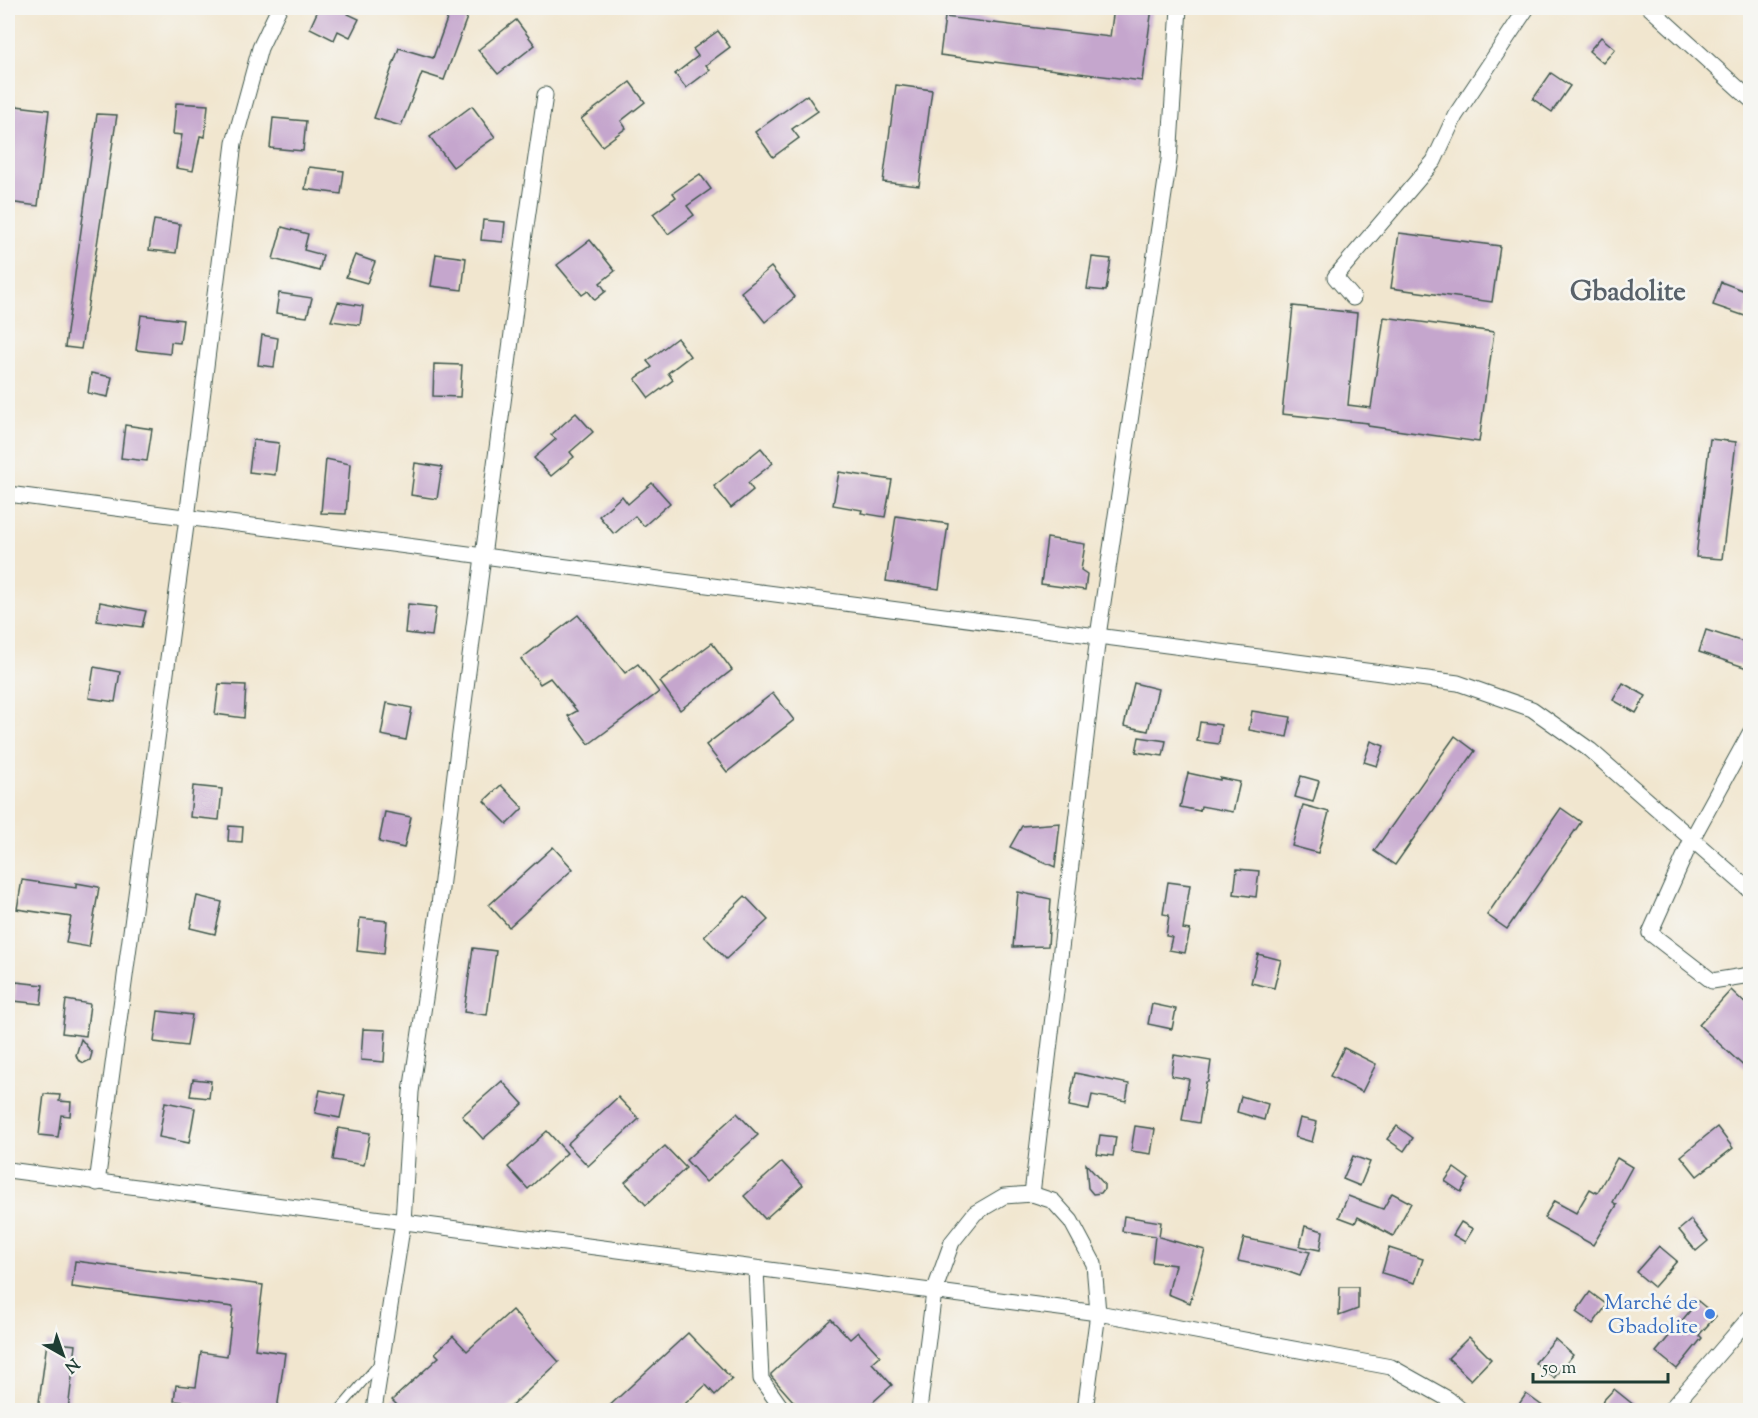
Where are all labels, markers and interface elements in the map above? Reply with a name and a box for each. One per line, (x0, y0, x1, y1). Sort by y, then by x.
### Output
district label: Gbadolite (1570, 274, 1686, 313)
place label: Marché de Gbadolite (1604, 1289, 1698, 1343)
marker: Marché de Gbadolite (1703, 1307, 1717, 1321)
north arrow (33, 1325, 93, 1385)
scale bar (1533, 1346, 1668, 1384)
text: N (59, 1352, 83, 1378)
text: 50 m (1541, 1356, 1577, 1382)

